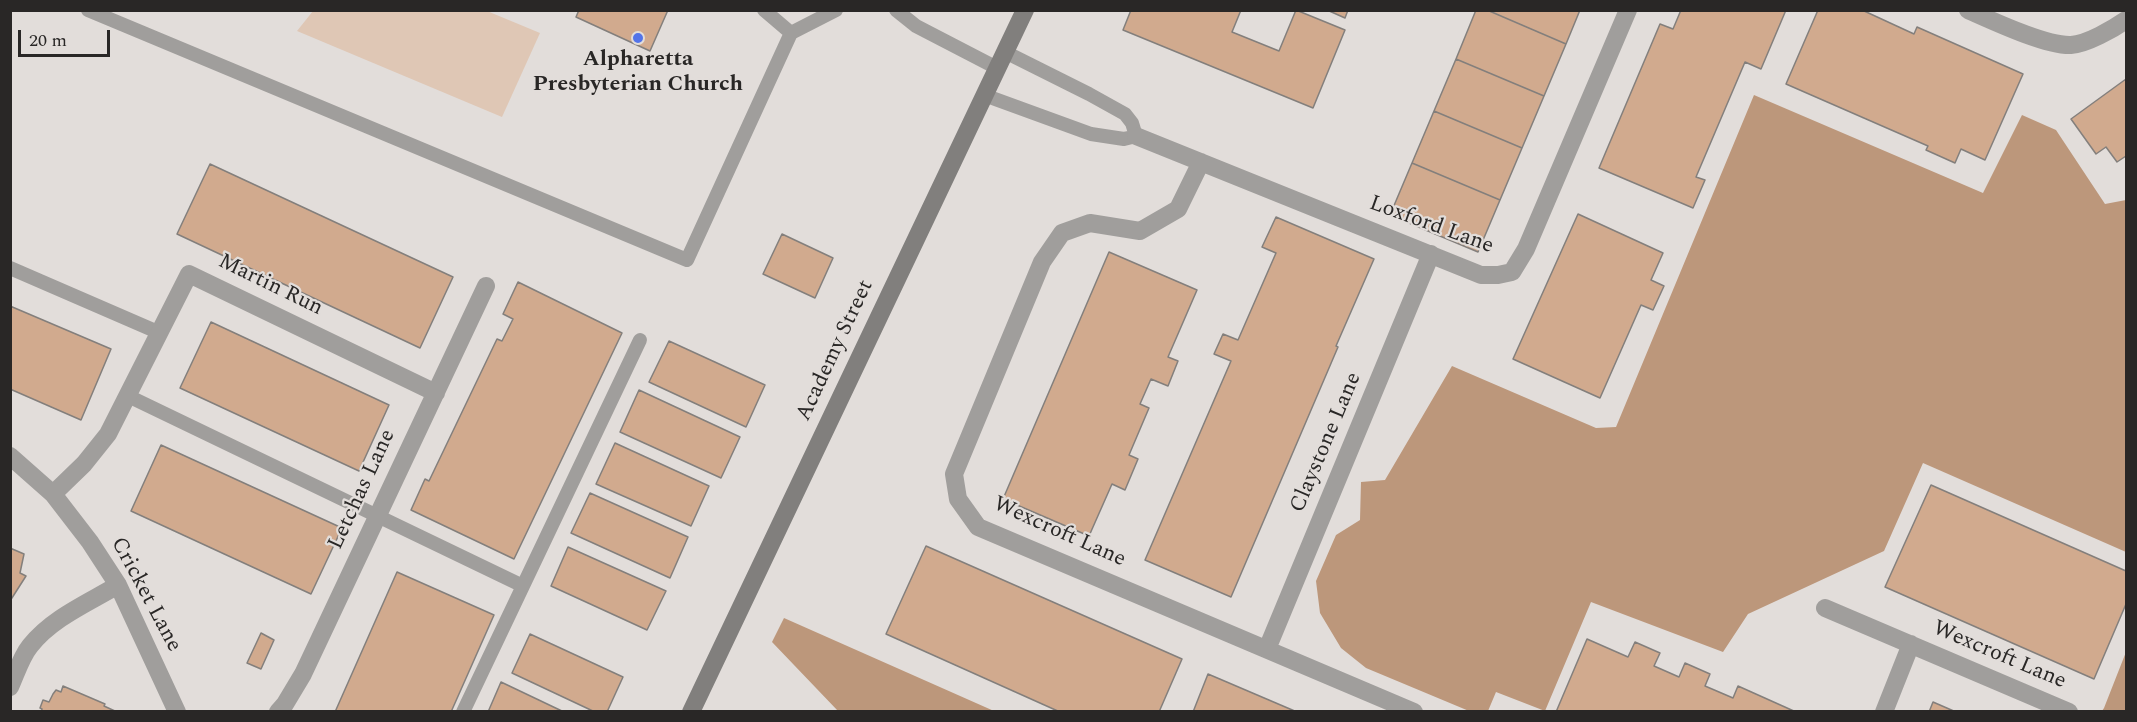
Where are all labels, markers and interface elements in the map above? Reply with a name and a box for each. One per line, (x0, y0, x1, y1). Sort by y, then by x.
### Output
scale bar (21, 18, 112, 56)
text: 20 m (29, 27, 67, 54)
marker: Alpharetta Presbyterian Church (631, 31, 645, 45)
place label: Alpharetta Presbyterian Church (533, 48, 743, 100)
street label: Loxford Lane (1365, 191, 1497, 261)
street label: Martin Run (213, 249, 327, 323)
street label: Academy Street (792, 276, 880, 426)
street label: Claystone Lane (1286, 369, 1368, 517)
street label: Letchas Lane (324, 426, 402, 554)
street label: Wexcroft Lane (989, 492, 1129, 574)
street label: Cricket Lane (104, 533, 186, 657)
street label: Wexcroft Lane (1928, 616, 2070, 696)

